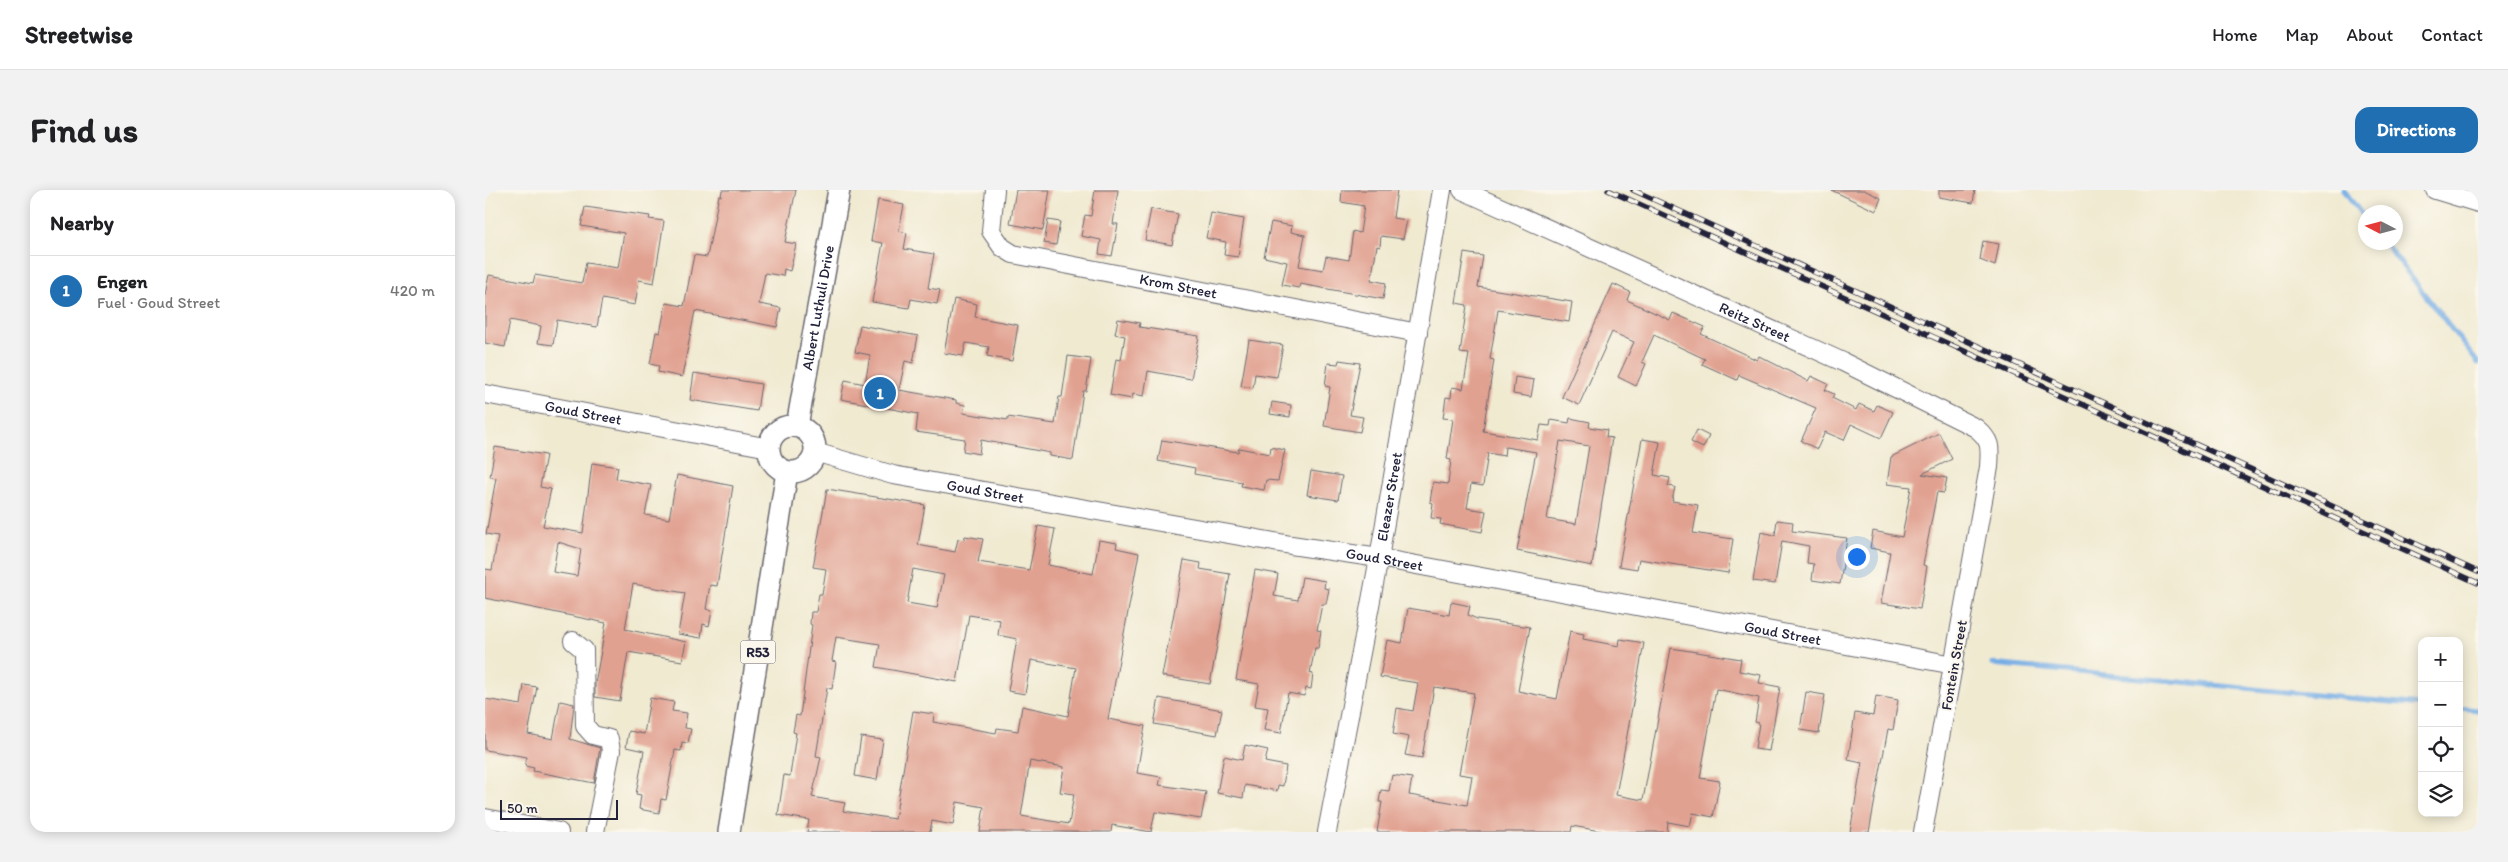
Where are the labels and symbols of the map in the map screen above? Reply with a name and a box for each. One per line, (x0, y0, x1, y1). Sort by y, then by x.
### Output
north arrow (2358, 205, 2403, 250)
street label: Albert Luthuli Drive (798, 244, 838, 372)
street label: Krom Street (1138, 270, 1219, 303)
street label: Reitz Street (1716, 298, 1793, 346)
pin: 1 (864, 374, 896, 412)
street label: Goud Street (543, 397, 624, 429)
street label: Eleazer Street (1373, 450, 1406, 543)
street label: Goud Street (945, 476, 1026, 507)
street label: Goud Street (1345, 544, 1425, 575)
your location (1844, 544, 1870, 570)
street label: Goud Street (1743, 617, 1823, 649)
street label: Fontein Street (1937, 618, 1971, 712)
road number: R53 (741, 641, 775, 664)
scale bar (500, 797, 617, 820)

